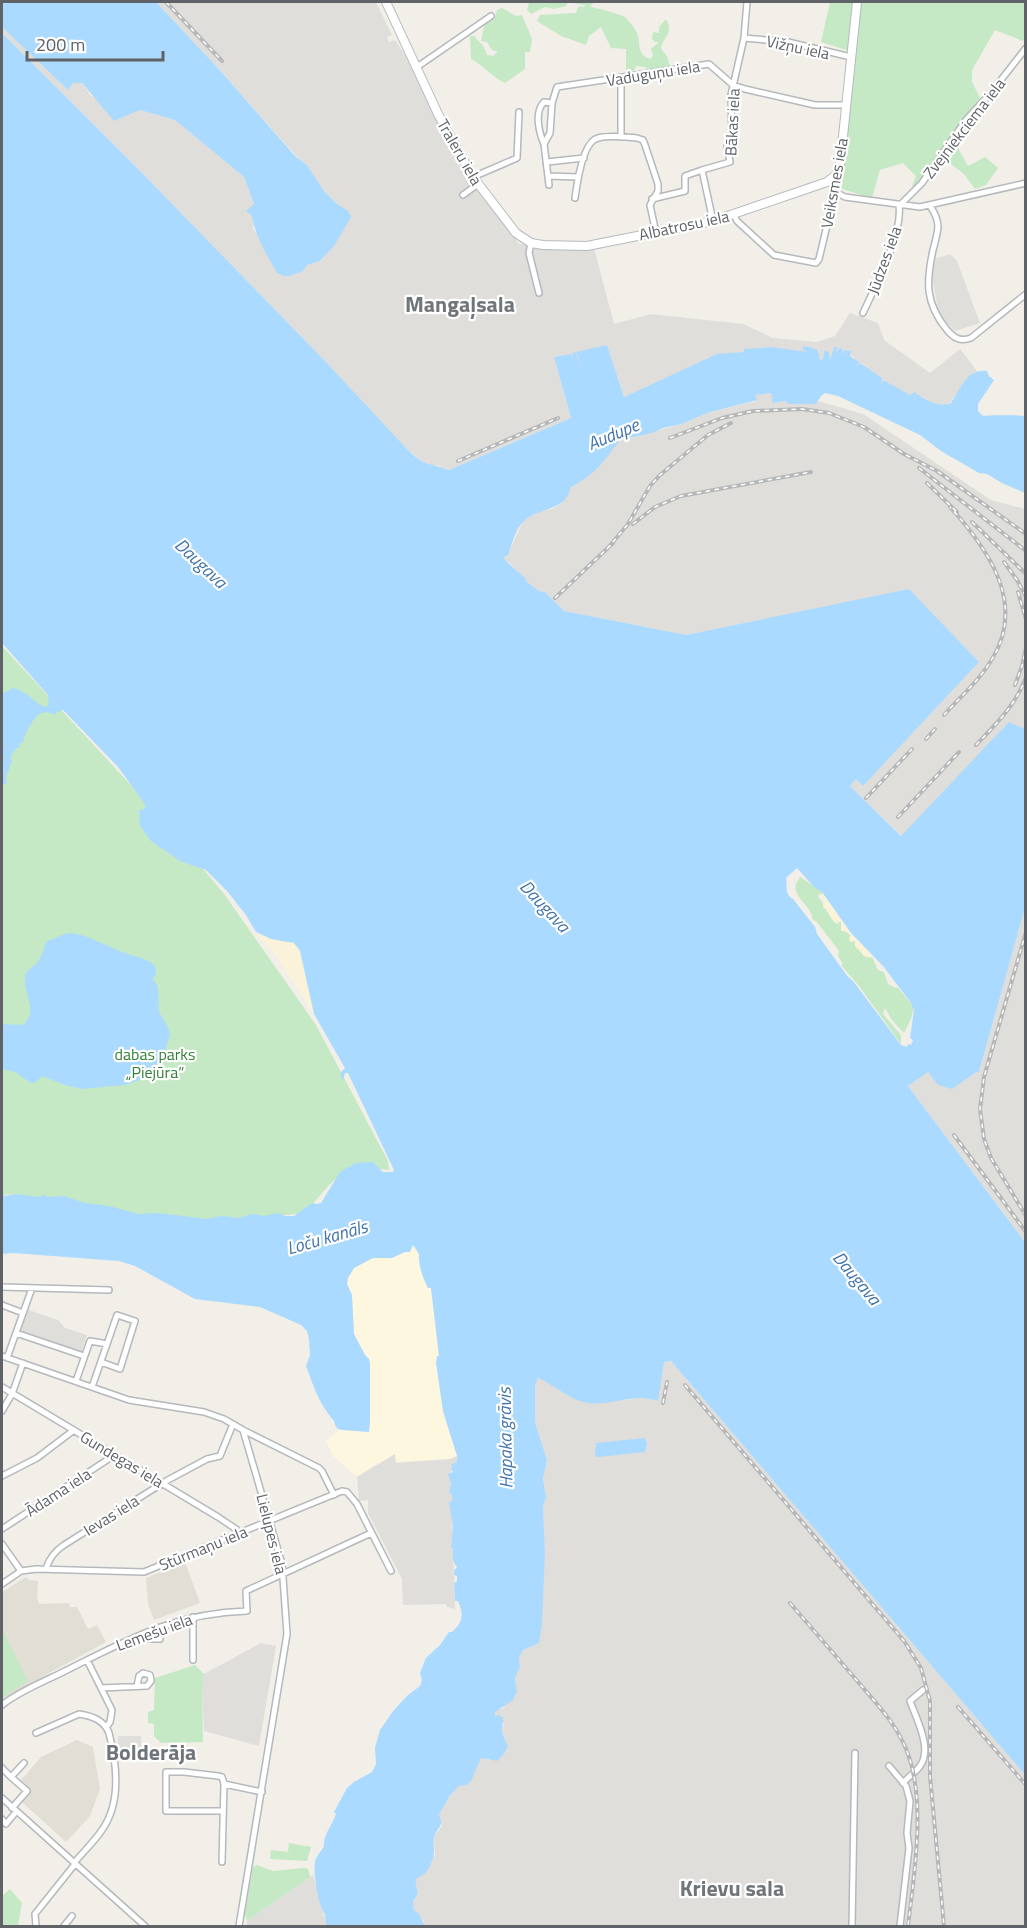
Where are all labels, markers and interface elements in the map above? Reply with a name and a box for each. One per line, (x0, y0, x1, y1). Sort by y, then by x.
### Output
scale bar (27, 24, 164, 62)
street label: Vižņu iela (764, 29, 832, 65)
text: 200 m (36, 31, 85, 58)
street label: Vaduguņu iela (604, 54, 702, 92)
street label: Zvejniekciema iela (917, 73, 1011, 183)
street label: Bākas iela (718, 88, 746, 156)
street label: Traleru iela (431, 114, 489, 190)
street label: Veiksmes iela (814, 136, 854, 230)
street label: Albatrosu iela (637, 204, 731, 246)
street label: Jūdzes iela (861, 222, 907, 298)
district label: Mangaļsala (405, 287, 515, 321)
water label: Audupe (583, 410, 645, 457)
water label: Daugava (169, 532, 234, 595)
water label: Daugava (514, 874, 577, 939)
park label: dabas parks „Piejūra” (115, 1042, 195, 1084)
water label: Loču kanāls (283, 1212, 372, 1261)
water label: Daugava (826, 1245, 888, 1312)
water label: Hapaka grāvis (491, 1386, 519, 1489)
street label: Gundegas iela (76, 1425, 168, 1493)
street label: Ādama iela (20, 1462, 96, 1522)
street label: Ievas iela (78, 1488, 144, 1542)
street label: Lielupes iela (250, 1491, 294, 1577)
street label: Stūrmaņu iela (155, 1519, 251, 1577)
street label: Lemešu iela (112, 1607, 196, 1657)
district label: Bolderāja (106, 1735, 196, 1769)
district label: Krievu sala (680, 1871, 784, 1905)

